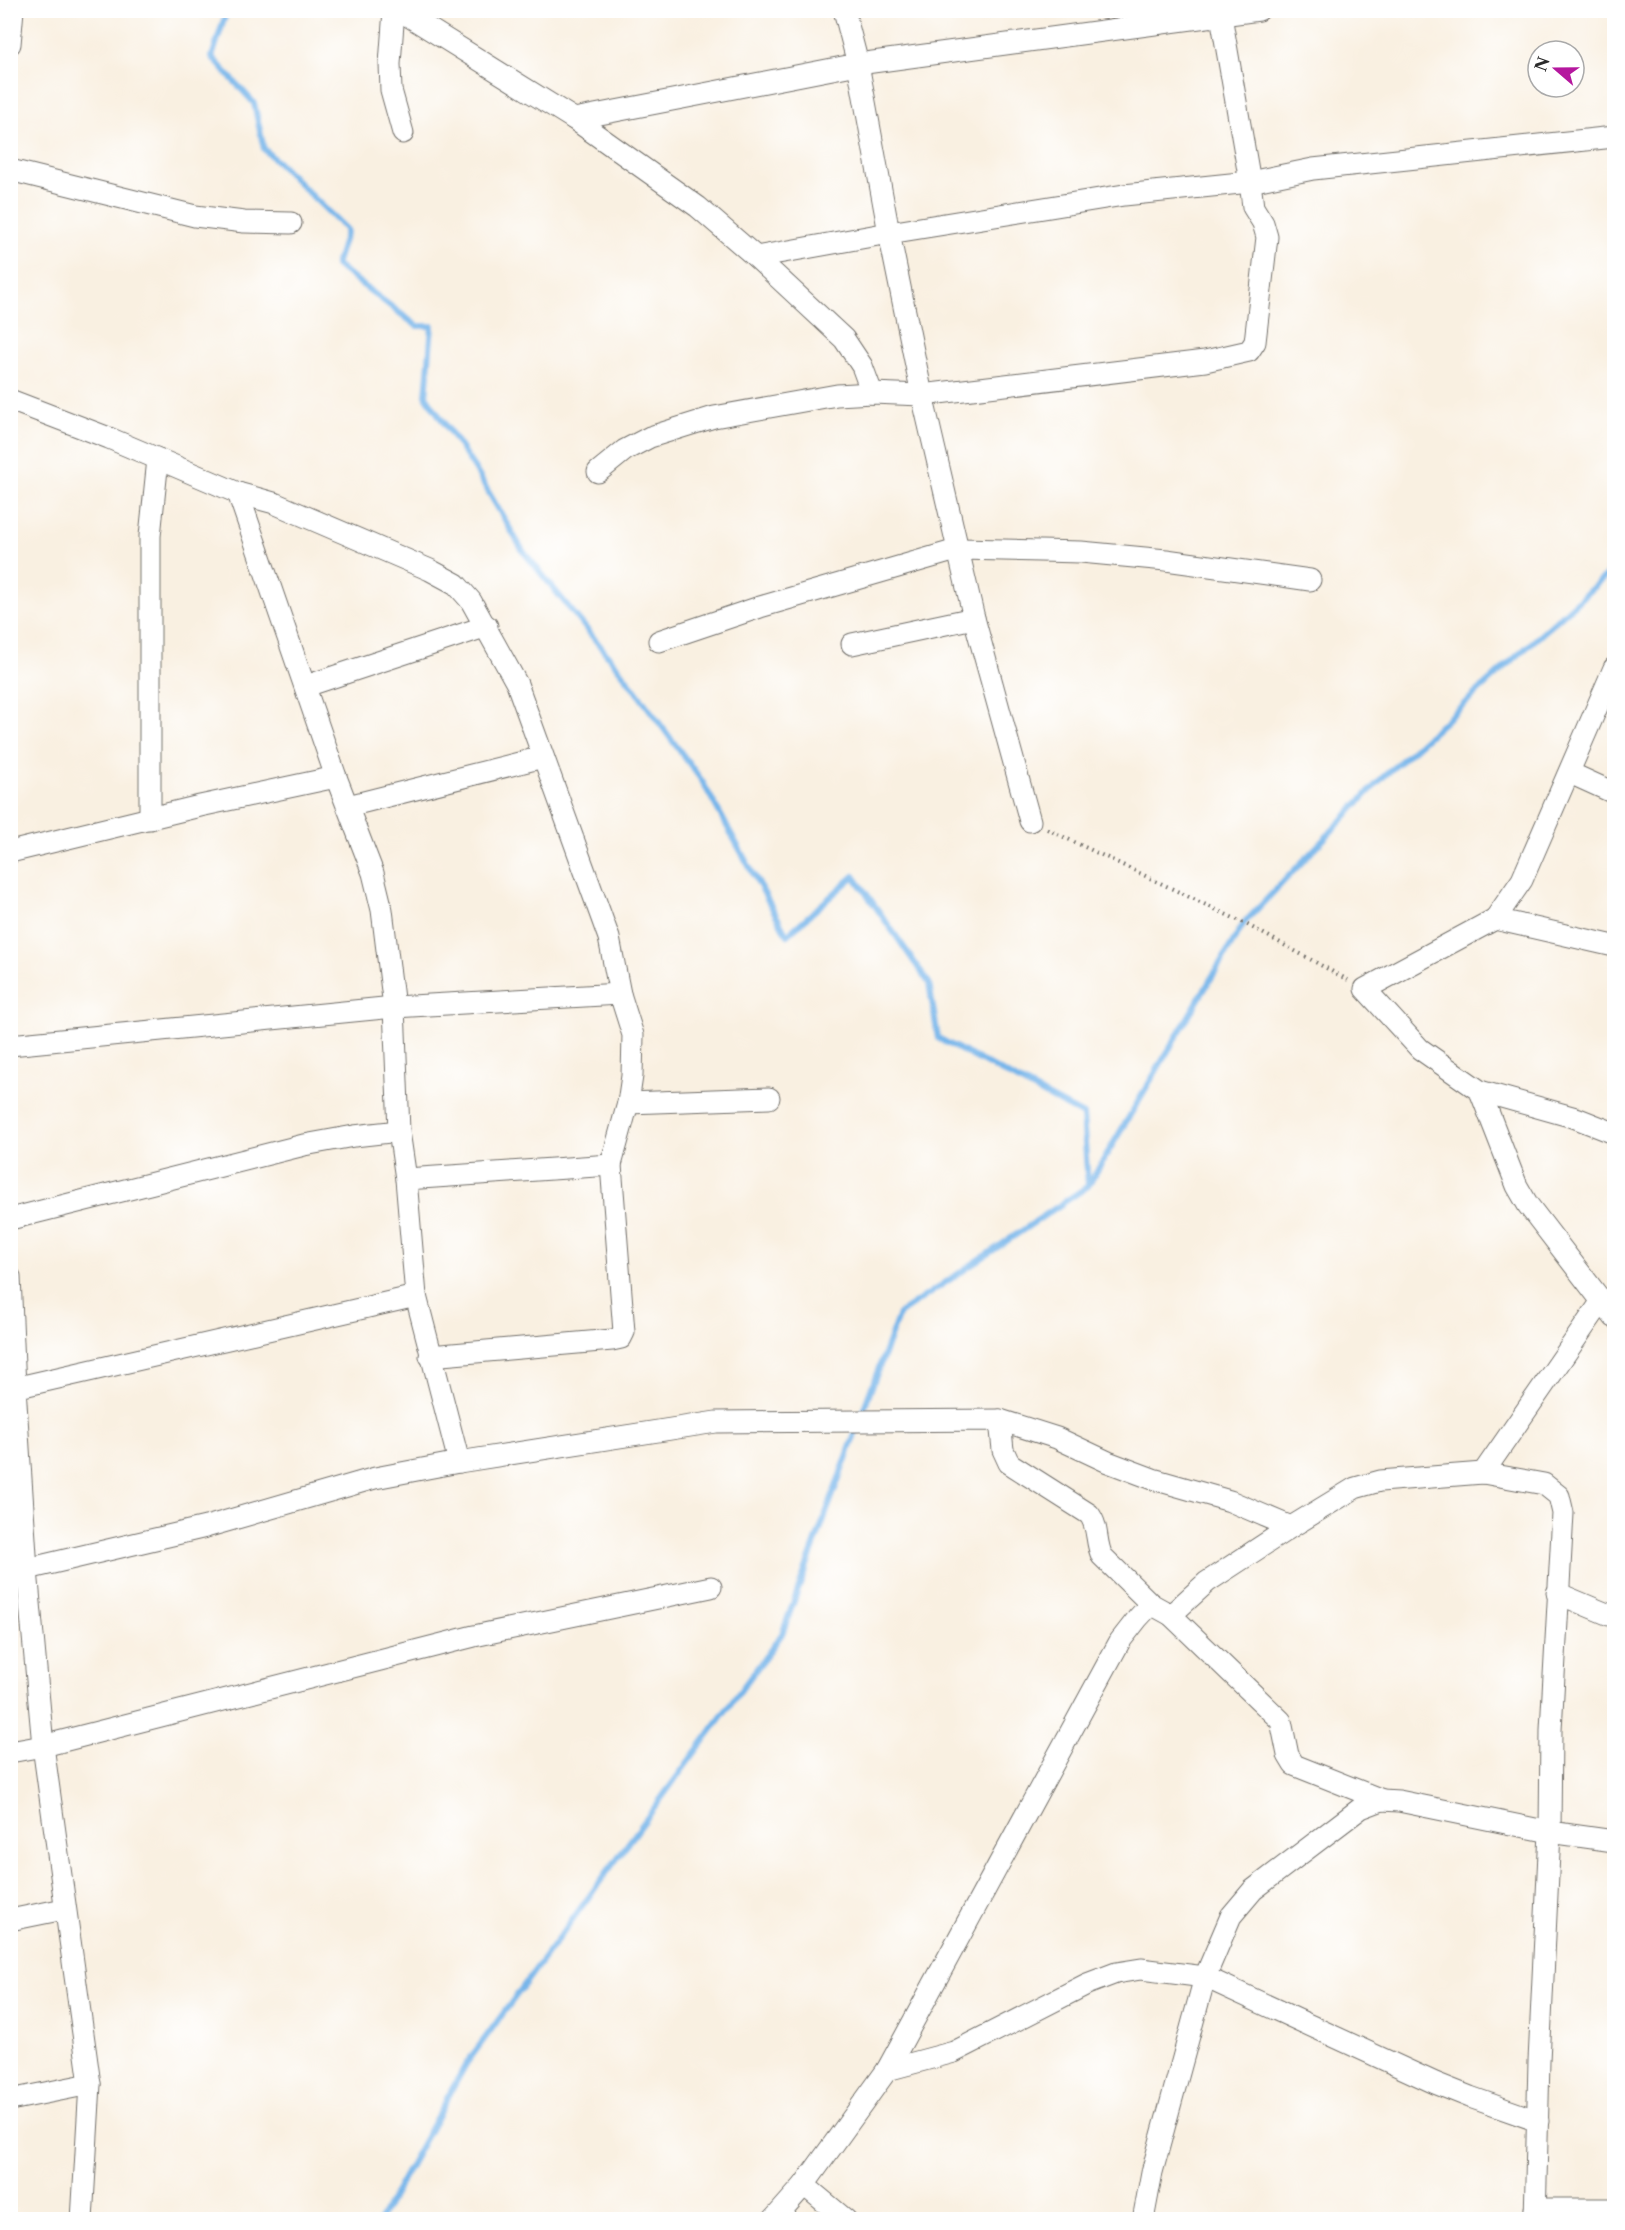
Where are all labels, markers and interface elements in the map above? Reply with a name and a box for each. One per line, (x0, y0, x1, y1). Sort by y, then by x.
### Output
north arrow (1526, 39, 1586, 99)
text: N (1530, 54, 1554, 74)

